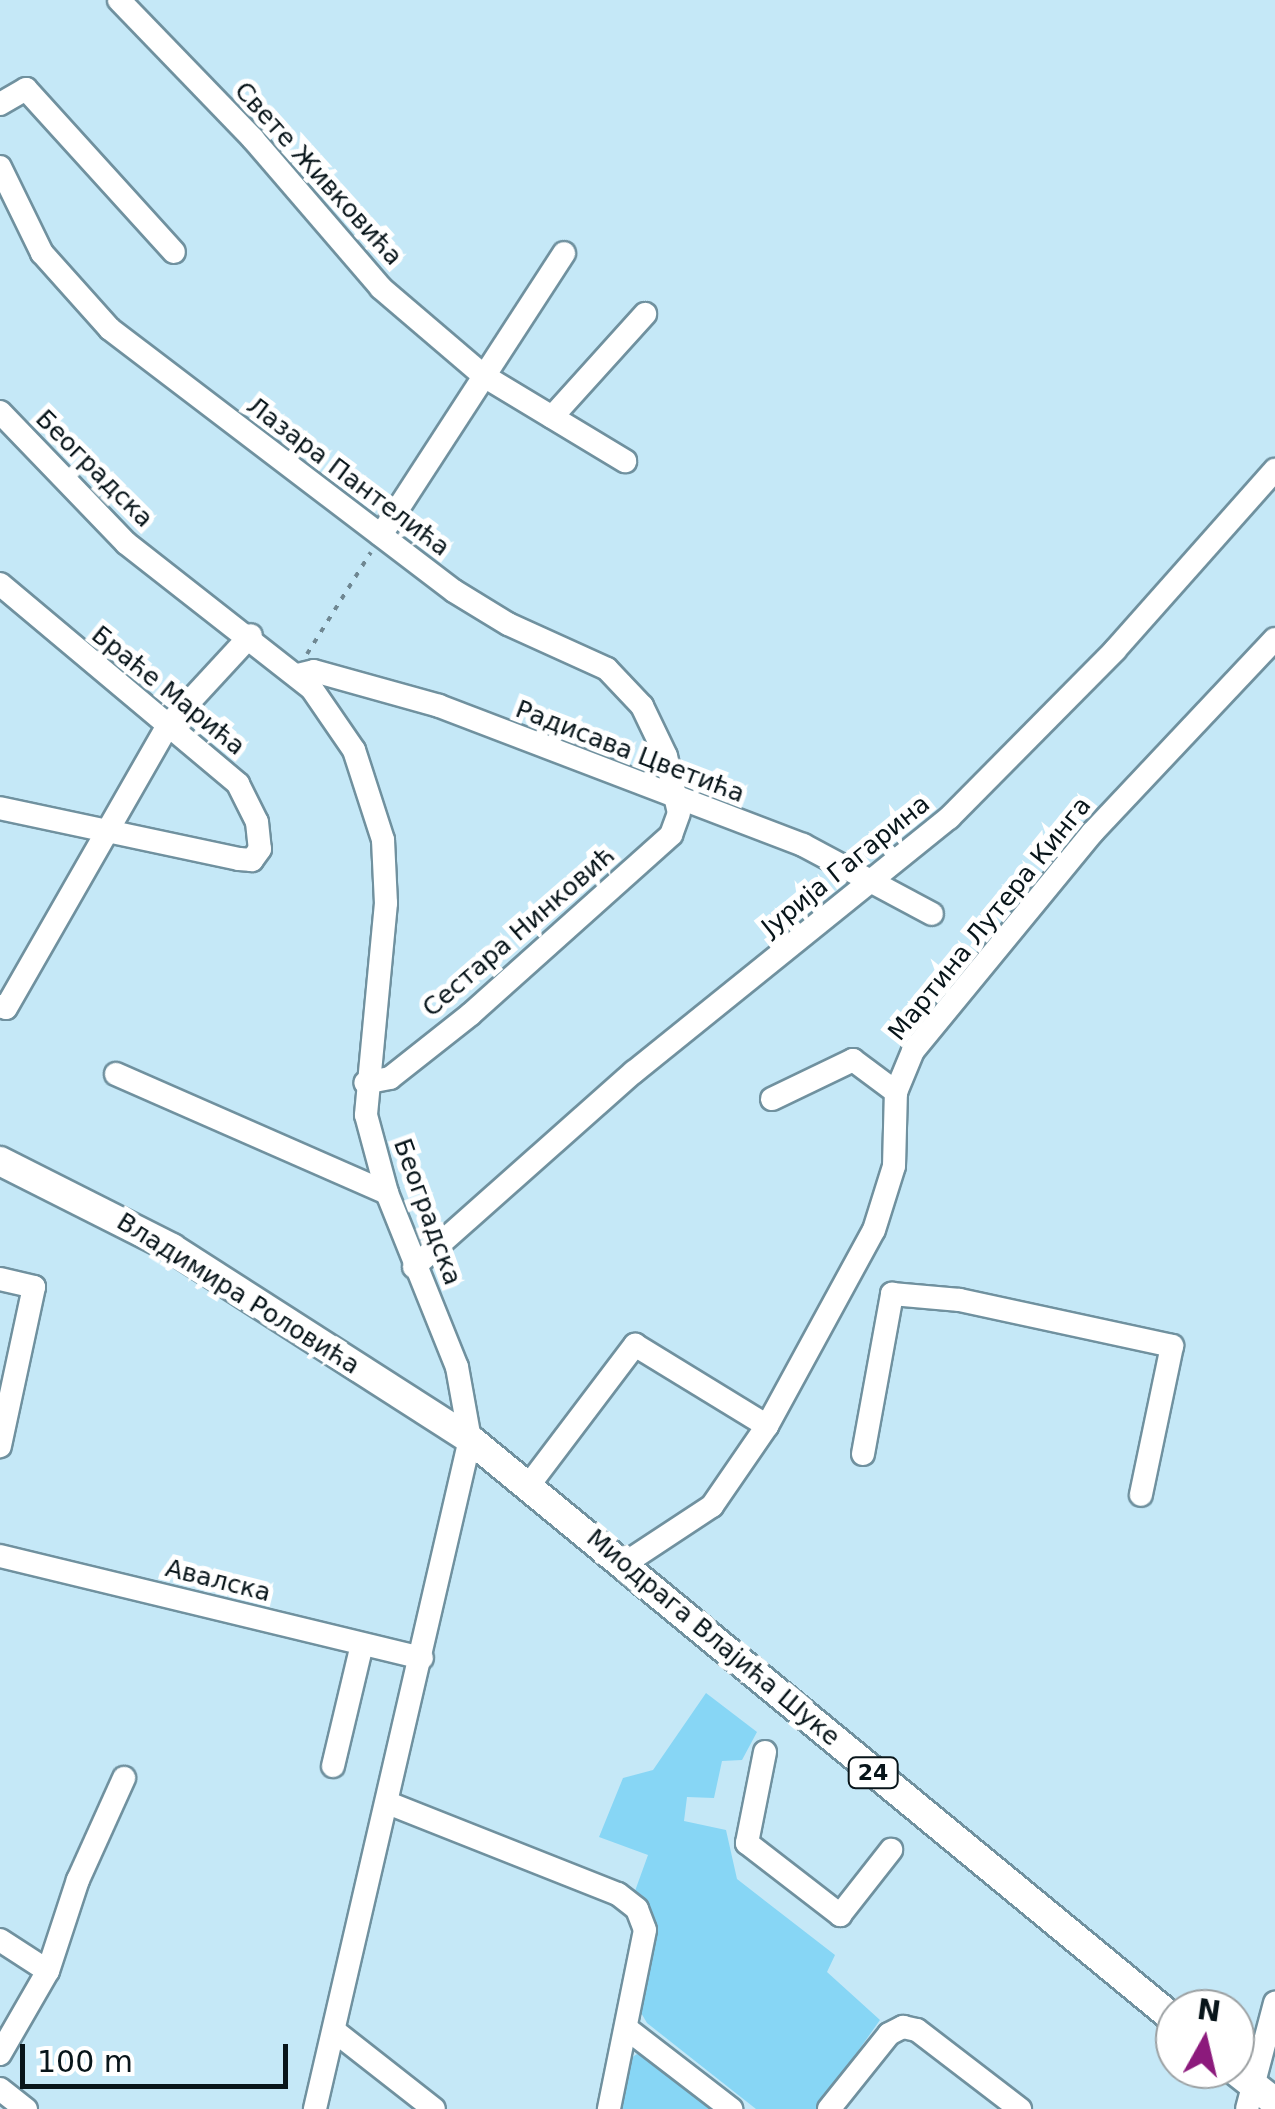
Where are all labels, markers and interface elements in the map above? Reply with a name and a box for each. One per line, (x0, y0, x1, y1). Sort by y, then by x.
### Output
street label: Свете Живковића (228, 76, 408, 272)
street label: Лазара Пантелића (241, 391, 455, 563)
street label: Београдска (29, 404, 159, 534)
street label: Браће Марића (85, 620, 251, 762)
street label: Радисава Цветића (511, 694, 749, 810)
street label: Јурија Гагарина (756, 789, 936, 943)
street label: Мартина Лутера Кинга (882, 791, 1098, 1047)
street label: Сестара Нинковић (417, 840, 621, 1024)
street label: Београдска (387, 1135, 467, 1289)
street label: Владимира Роловића (111, 1207, 365, 1381)
street label: Миодрага Влајића Шуке (580, 1523, 846, 1753)
street label: Авалска (162, 1553, 274, 1609)
road number: 24 (846, 1756, 900, 1790)
north arrow (1155, 1989, 1255, 2089)
text: N (1195, 1993, 1223, 2029)
scale bar (25, 2024, 292, 2086)
text: 100 m (37, 2044, 133, 2079)

